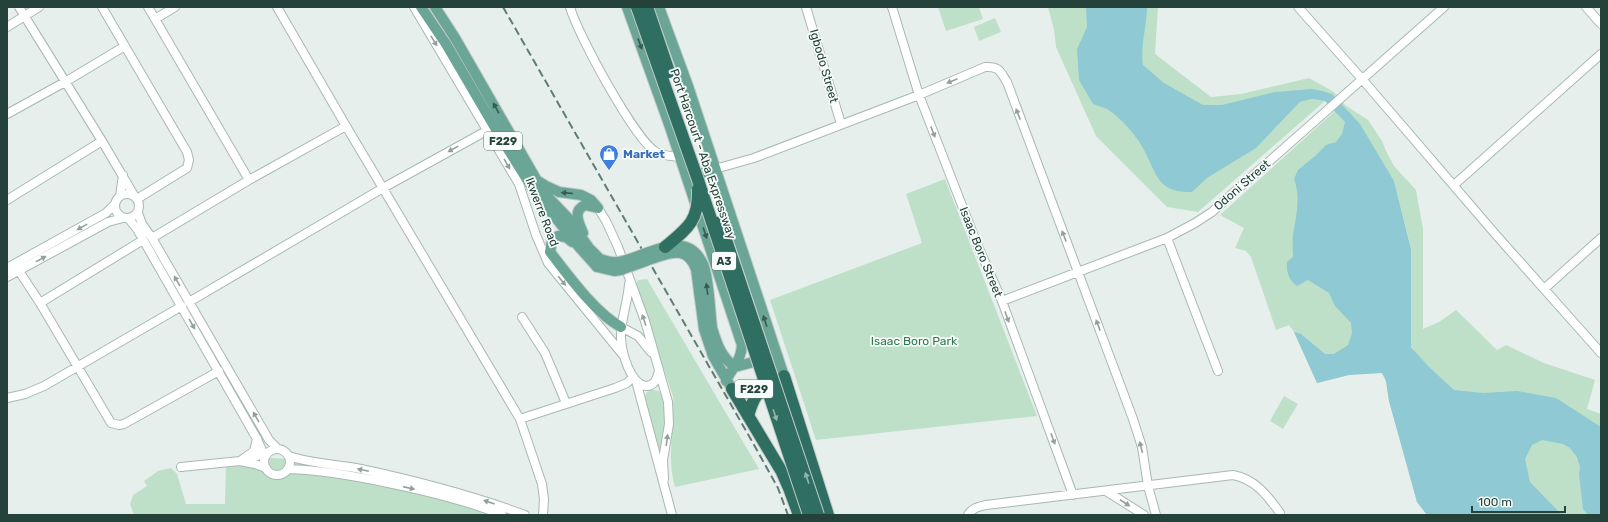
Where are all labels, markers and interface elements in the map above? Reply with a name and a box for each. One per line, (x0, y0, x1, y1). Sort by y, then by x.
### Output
street label: Igbodo Street (807, 27, 841, 105)
one-way arrow (430, 35, 437, 47)
one-way arrow (637, 38, 643, 50)
street label: Port Harcourt - Aba Expressway (667, 67, 739, 241)
one-way arrow (946, 78, 958, 84)
one-way arrow (492, 102, 499, 113)
one-way arrow (1015, 107, 1021, 119)
one-way arrow (930, 126, 936, 137)
road number: F229 (484, 132, 522, 150)
shop icon: Market (598, 143, 620, 171)
one-way arrow (448, 145, 459, 152)
place label: Market (623, 147, 665, 161)
street label: Odoni Street (1211, 157, 1273, 213)
one-way arrow (504, 158, 511, 170)
street label: Ikwerre Road (522, 176, 562, 248)
one-way arrow (561, 190, 573, 196)
street label: Isaac Boro Street (957, 205, 1006, 299)
one-way arrow (76, 223, 88, 230)
one-way arrow (702, 227, 708, 239)
one-way arrow (1061, 229, 1067, 241)
road number: A3 (712, 252, 736, 270)
one-way arrow (35, 255, 47, 262)
one-way arrow (173, 275, 180, 287)
one-way arrow (558, 275, 567, 286)
one-way arrow (704, 283, 710, 295)
one-way arrow (1005, 312, 1011, 324)
one-way arrow (641, 313, 647, 325)
one-way arrow (762, 315, 768, 327)
one-way arrow (188, 318, 195, 330)
one-way arrow (1094, 318, 1100, 330)
park label: Isaac Boro Park (871, 334, 958, 348)
road number: F229 (735, 380, 773, 398)
one-way arrow (773, 410, 779, 422)
one-way arrow (252, 411, 259, 423)
one-way arrow (664, 434, 670, 446)
one-way arrow (1050, 434, 1056, 446)
one-way arrow (1138, 441, 1144, 453)
one-way arrow (357, 466, 369, 472)
one-way arrow (803, 471, 809, 483)
one-way arrow (403, 485, 416, 491)
scale bar (1472, 488, 1565, 514)
text: 100 m (1478, 495, 1512, 509)
one-way arrow (482, 498, 494, 504)
one-way arrow (1120, 499, 1130, 507)

